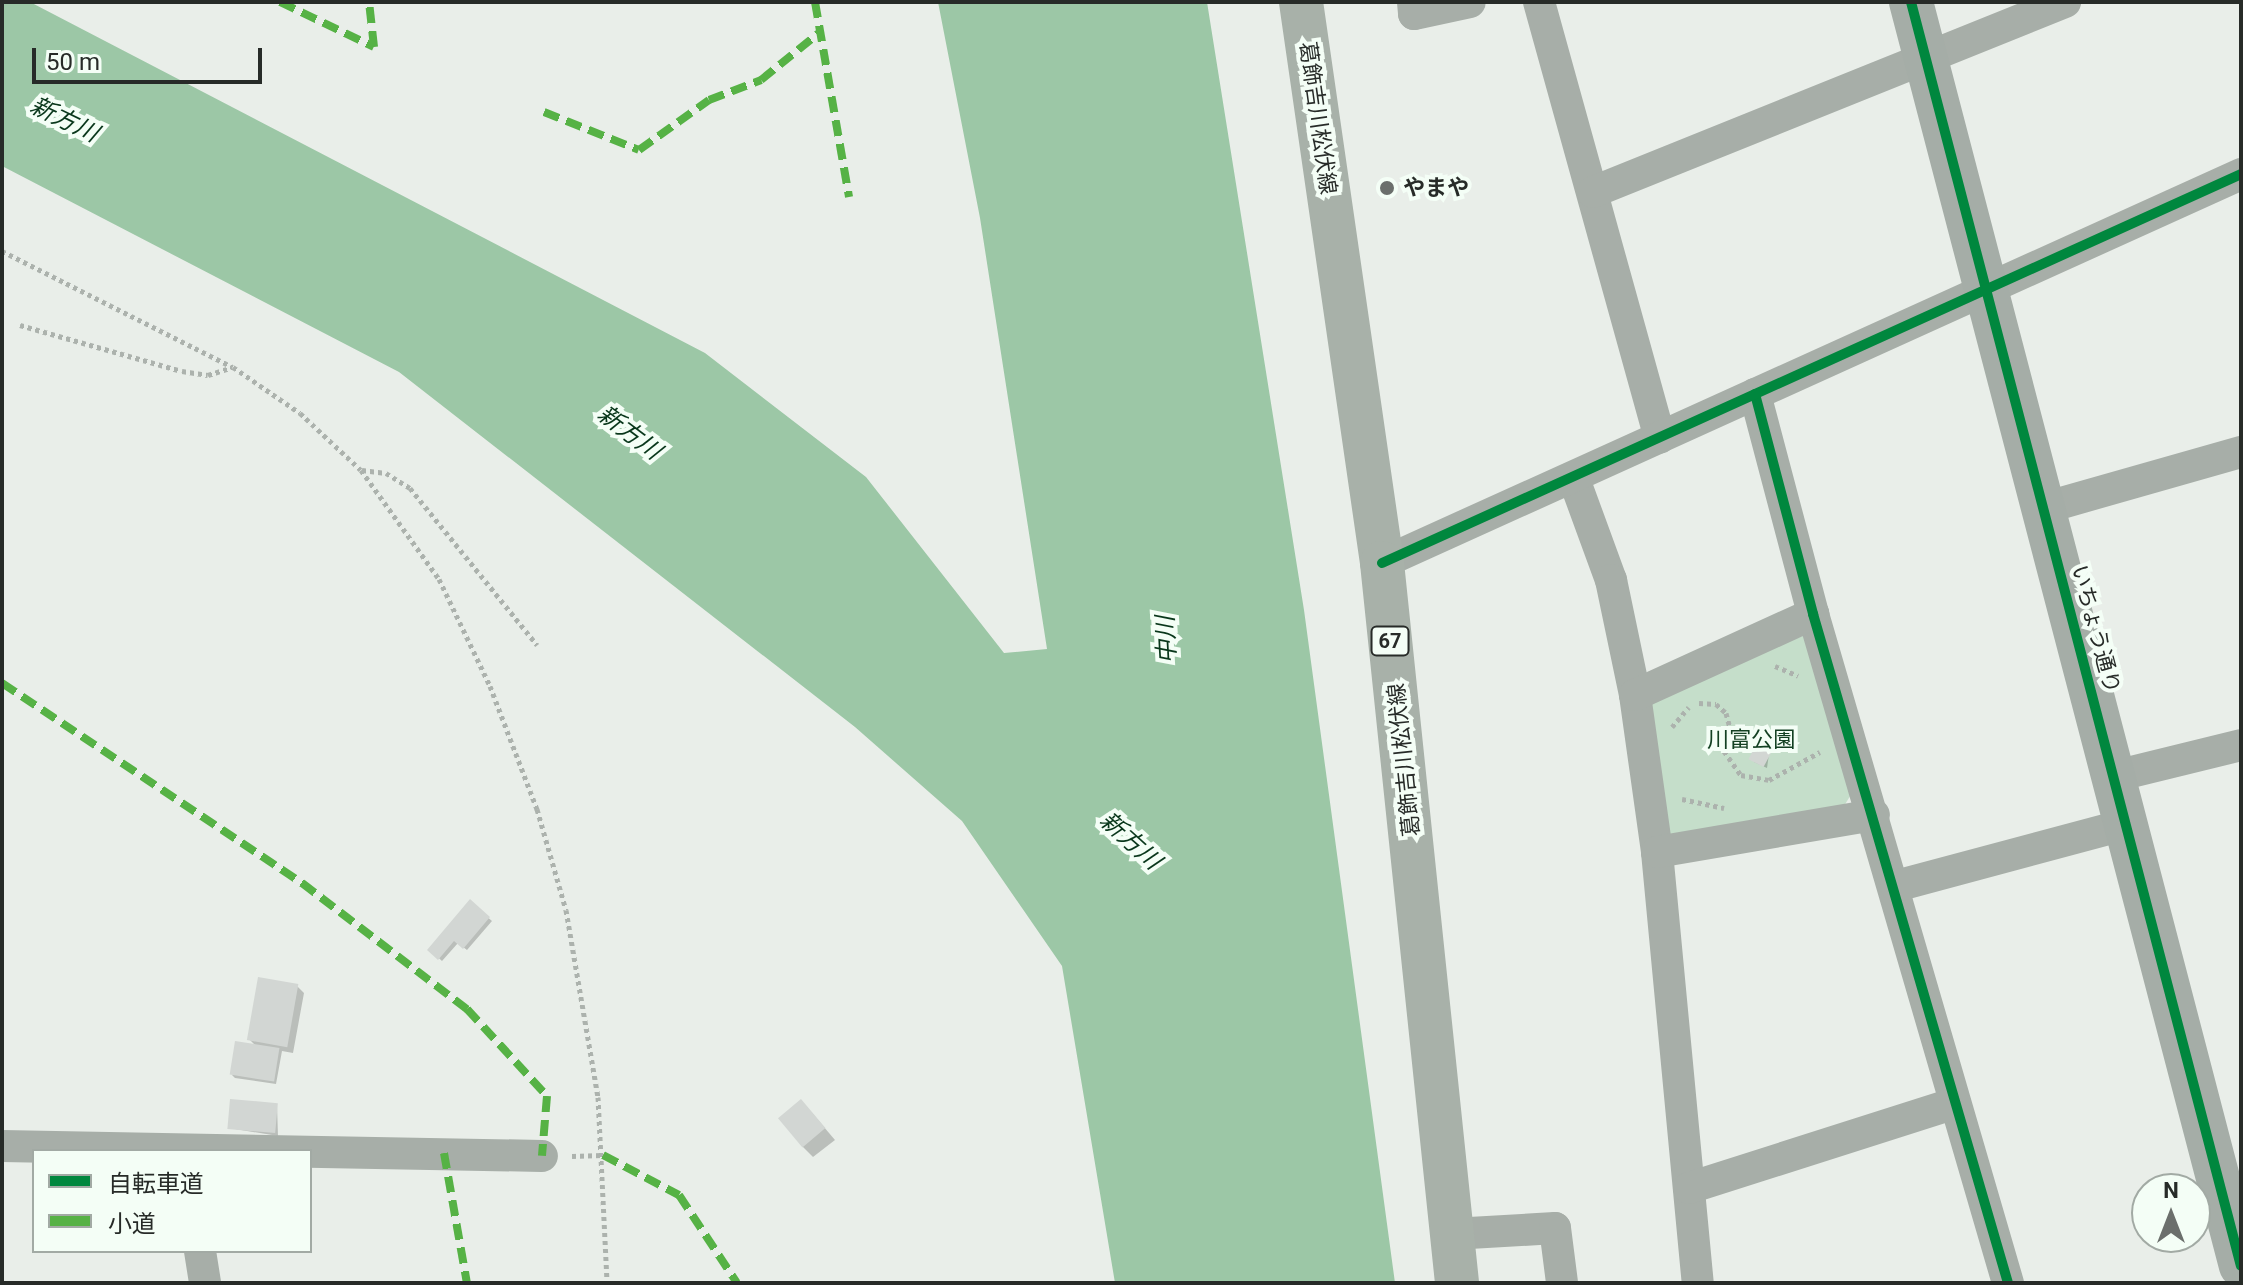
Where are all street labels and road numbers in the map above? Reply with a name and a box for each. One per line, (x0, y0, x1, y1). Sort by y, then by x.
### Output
street label: 葛飾吉川松伏線 (1294, 40, 1342, 196)
street label: いちょう通り (2066, 562, 2126, 696)
road number: 67 (1370, 625, 1410, 657)
street label: 葛飾吉川松伏線 (1383, 682, 1425, 838)

